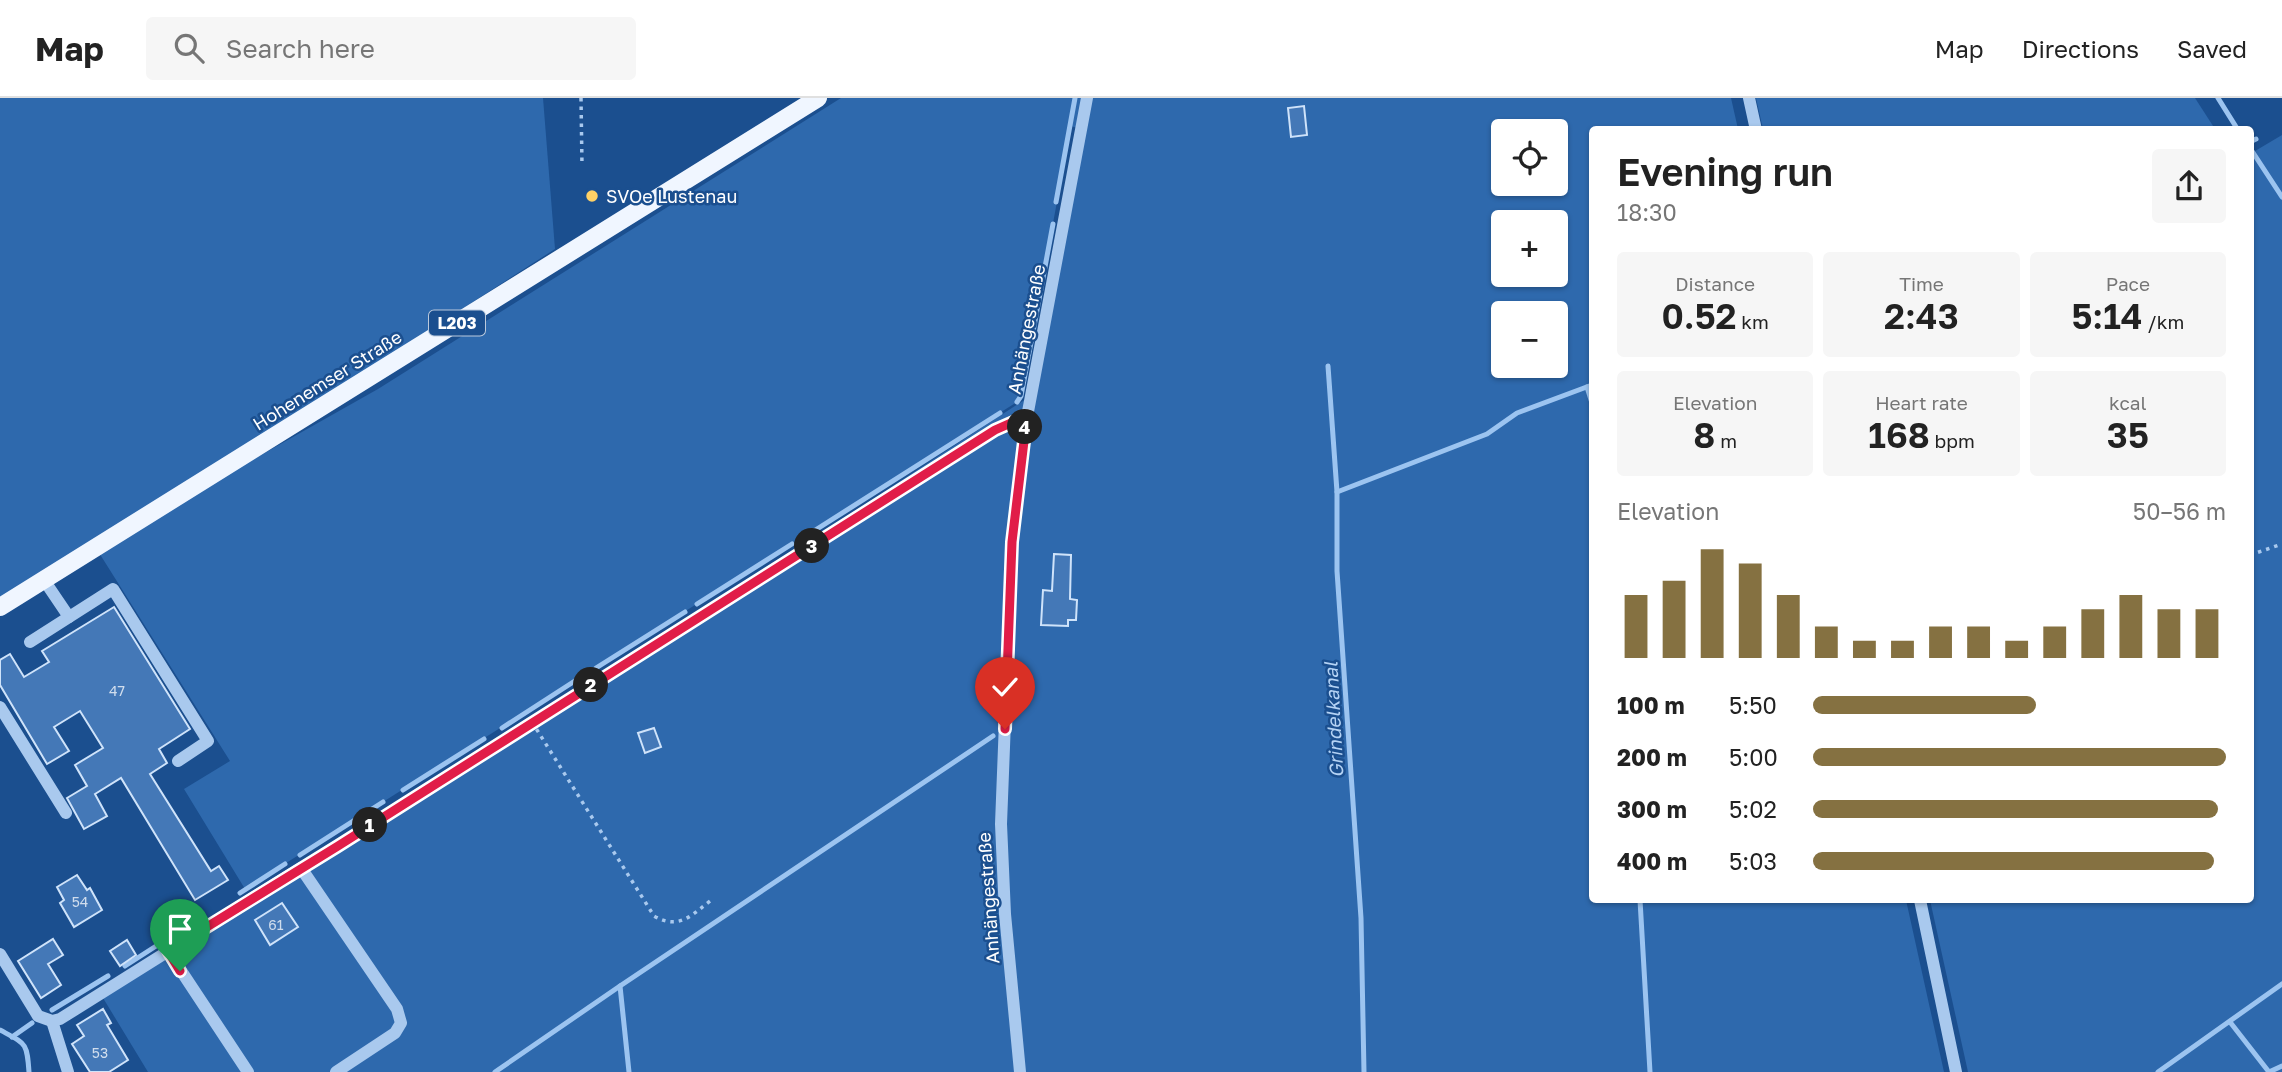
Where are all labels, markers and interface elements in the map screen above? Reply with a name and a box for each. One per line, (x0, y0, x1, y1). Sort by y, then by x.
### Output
search box (146, 17, 636, 80)
text: Map (35, 29, 104, 68)
icon: search (170, 29, 208, 67)
text: Search here (226, 33, 375, 64)
text: Map (1935, 34, 1984, 63)
text: Directions (2022, 34, 2139, 63)
text: Saved (2177, 34, 2247, 63)
map controls (1491, 119, 1568, 378)
button: locate (1491, 119, 1568, 196)
text: Evening run (1617, 149, 1833, 194)
button: share (2152, 149, 2226, 223)
place label: SVOe Lustenau (606, 185, 737, 207)
marker: SVOe Lustenau (584, 188, 600, 204)
text: 18:30 (1617, 198, 1677, 226)
button: + (1491, 210, 1568, 287)
street label: Anhängestraße (1003, 262, 1049, 396)
text: Distance (1675, 272, 1755, 295)
text: Time (1899, 272, 1944, 295)
text: Pace (2106, 272, 2150, 295)
text: 0.52 (1661, 295, 1737, 337)
text: 2:43 (1884, 295, 1959, 337)
text: 5:14 (2071, 295, 2143, 337)
button: − (1491, 301, 1568, 378)
text: km (1737, 310, 1769, 333)
text: /km (2143, 310, 2184, 333)
road number: L203 (429, 311, 485, 336)
street label: Hohenemser Straße (249, 325, 405, 435)
text: Elevation (1673, 391, 1757, 414)
text: Heart rate (1875, 391, 1968, 414)
text: kcal (2109, 391, 2147, 414)
pin: 4 (1007, 410, 1042, 444)
text: 8 (1693, 414, 1715, 456)
text: 168 (1868, 414, 1930, 456)
text: 35 (2107, 414, 2149, 456)
text: 4 (1019, 415, 1030, 438)
text: m (1715, 429, 1737, 452)
text: bpm (1930, 429, 1975, 452)
text: Elevation (1617, 497, 1719, 525)
text: 50–56 m (2133, 497, 2226, 525)
pin: 3 (794, 528, 830, 564)
text: 3 (806, 534, 817, 557)
pin (975, 657, 1035, 729)
water label: Grindelkanal (1318, 660, 1348, 779)
pin: 2 (574, 668, 608, 702)
icon: check (986, 668, 1024, 706)
text: 2 (585, 673, 596, 696)
house number: 47 (109, 682, 125, 699)
text: 100 m (1617, 691, 1685, 719)
text: 5:50 (1729, 691, 1777, 719)
text: 200 m (1617, 743, 1687, 771)
text: 5:00 (1729, 743, 1778, 771)
text: 300 m (1617, 795, 1687, 823)
text: 5:02 (1729, 795, 1777, 823)
pin: 1 (352, 808, 388, 842)
text: 1 (365, 813, 374, 836)
street label: Anhängestraße (972, 832, 1004, 964)
text: 400 m (1617, 847, 1687, 875)
text: 5:03 (1729, 847, 1777, 875)
house number: 54 (72, 893, 88, 910)
pin (150, 899, 210, 971)
icon: arrive (161, 910, 199, 948)
house number: 61 (268, 916, 284, 933)
house number: 53 (92, 1044, 108, 1061)

